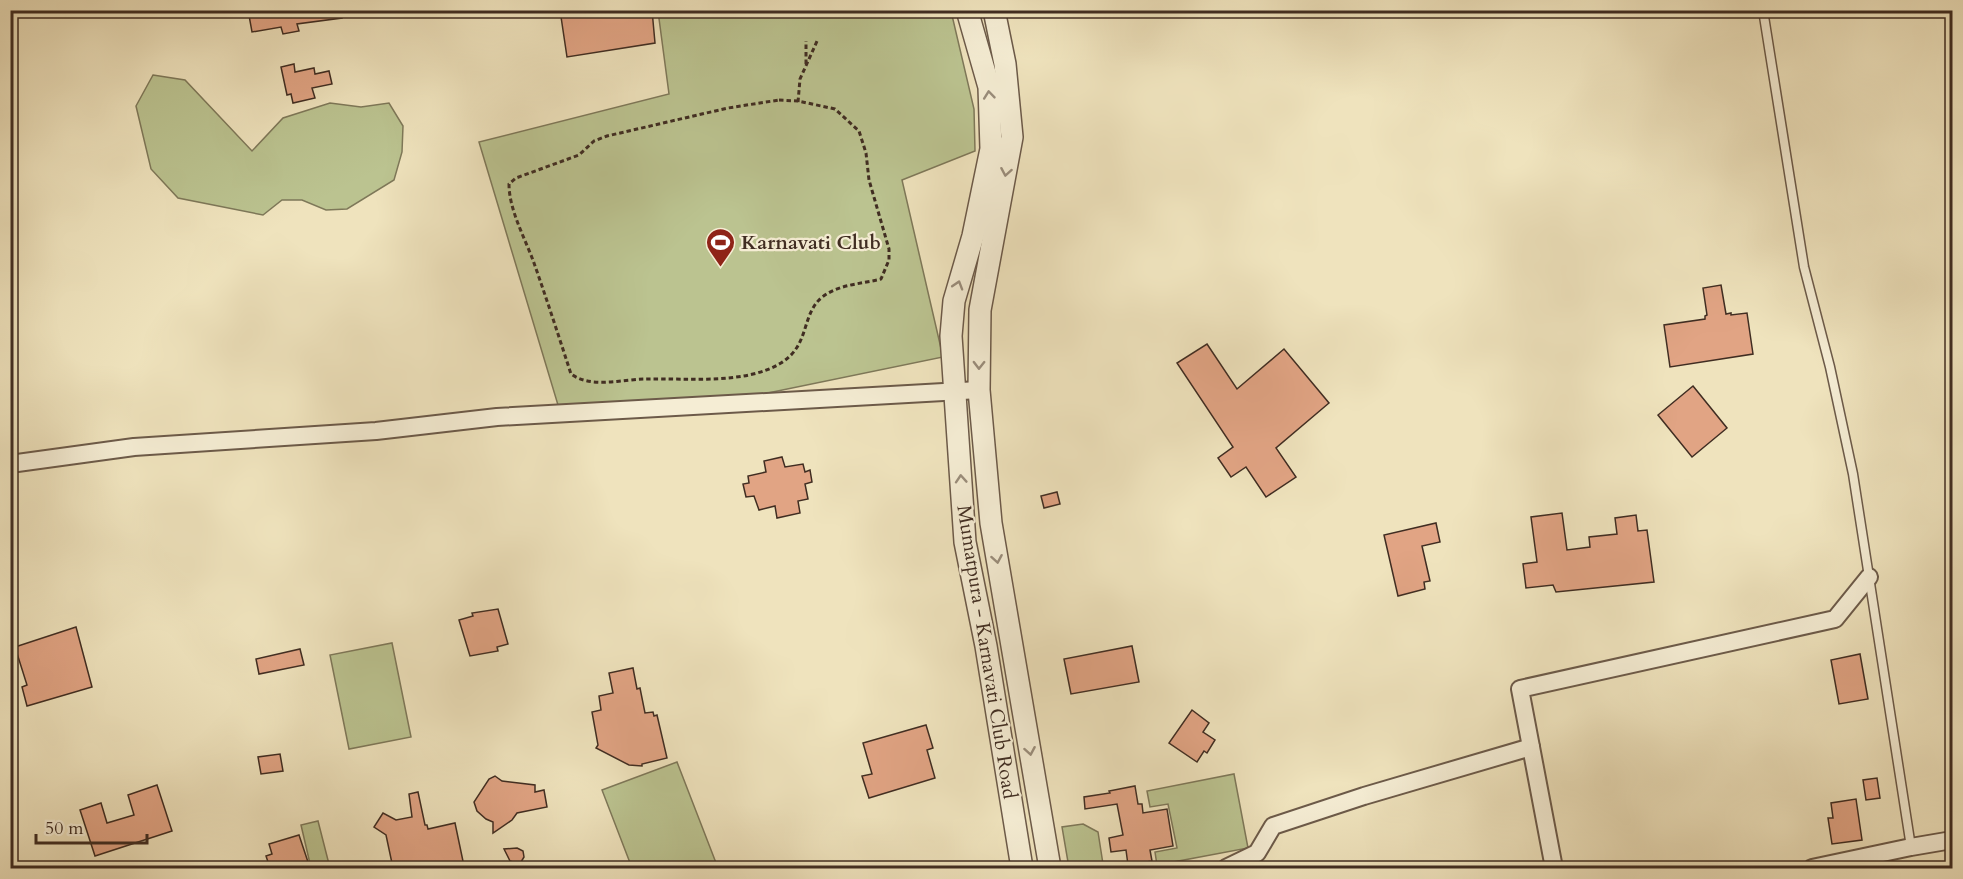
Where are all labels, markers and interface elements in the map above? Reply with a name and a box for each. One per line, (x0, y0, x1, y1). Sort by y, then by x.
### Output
one-way arrow (983, 90, 996, 99)
one-way arrow (1000, 167, 1012, 177)
sports icon: Karnavati Club (704, 226, 736, 268)
place label: Karnavati Club (741, 229, 881, 256)
one-way arrow (951, 280, 964, 291)
one-way arrow (973, 360, 985, 369)
one-way arrow (955, 475, 968, 484)
street label: Mumatpura - Karnavati Club Road (950, 503, 1024, 801)
one-way arrow (990, 553, 1003, 563)
one-way arrow (1023, 745, 1036, 755)
scale bar (36, 807, 147, 845)
text: 50 m (45, 816, 84, 841)

